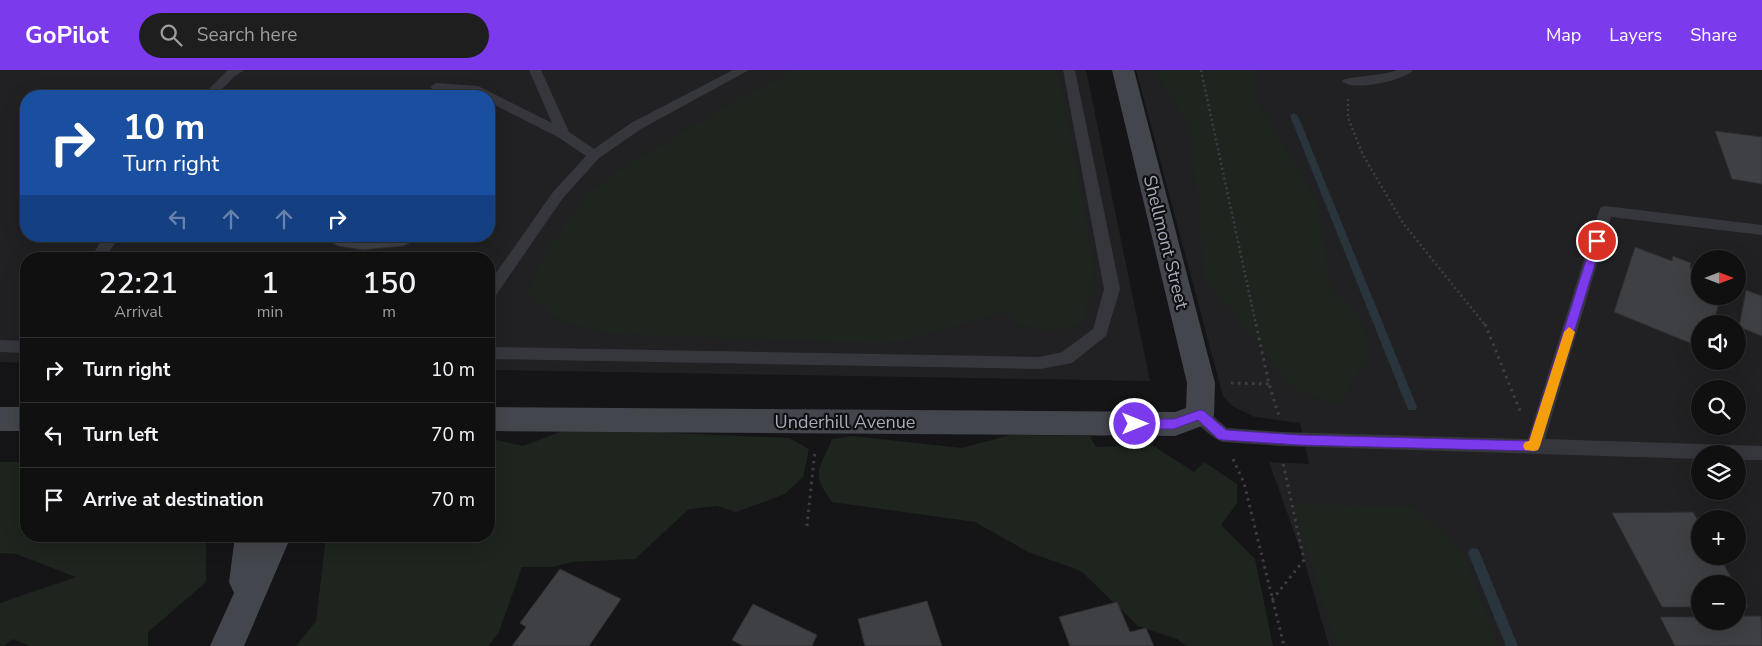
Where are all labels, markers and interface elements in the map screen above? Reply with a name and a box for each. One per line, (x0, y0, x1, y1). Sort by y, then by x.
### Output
search box (139, 13, 489, 58)
text: GoPilot (25, 19, 109, 51)
icon: search (157, 21, 185, 49)
text: Search here (197, 22, 297, 48)
text: Map (1546, 23, 1581, 47)
text: Layers (1609, 23, 1662, 47)
text: Share (1690, 23, 1737, 47)
text: 10 m (123, 104, 205, 151)
icon: right (40, 110, 105, 175)
text: Turn right (123, 149, 219, 179)
street label: Shellmont Street (1138, 173, 1194, 312)
icon: left (164, 205, 192, 233)
icon: ahead (217, 205, 245, 233)
icon: ahead (270, 205, 298, 233)
icon: right (323, 205, 351, 233)
pin (1576, 220, 1618, 262)
icon: arrive (1583, 227, 1611, 255)
north arrow (1691, 250, 1746, 305)
map controls (1691, 250, 1746, 630)
text: 22:21 (99, 263, 178, 304)
text: 1 (261, 263, 279, 304)
text: 150 (362, 263, 416, 304)
text: Arrival (114, 301, 162, 323)
text: min (257, 301, 283, 323)
text: m (382, 301, 396, 323)
button: sound (1691, 315, 1746, 370)
icon: right (40, 356, 68, 384)
text: Turn right (83, 357, 170, 383)
text: 10 m (431, 357, 475, 383)
button: search (1691, 380, 1746, 435)
position arrow (1108, 397, 1160, 449)
street label: Underhill Avenue (775, 410, 915, 434)
icon: left (40, 421, 68, 449)
text: Turn left (83, 422, 158, 448)
text: 70 m (431, 422, 475, 448)
button: layers (1691, 445, 1746, 500)
icon: arrive (40, 486, 68, 514)
text: Arrive at destination (83, 487, 264, 513)
text: 70 m (431, 487, 475, 513)
button: + (1691, 510, 1746, 565)
button: − (1691, 575, 1746, 630)

